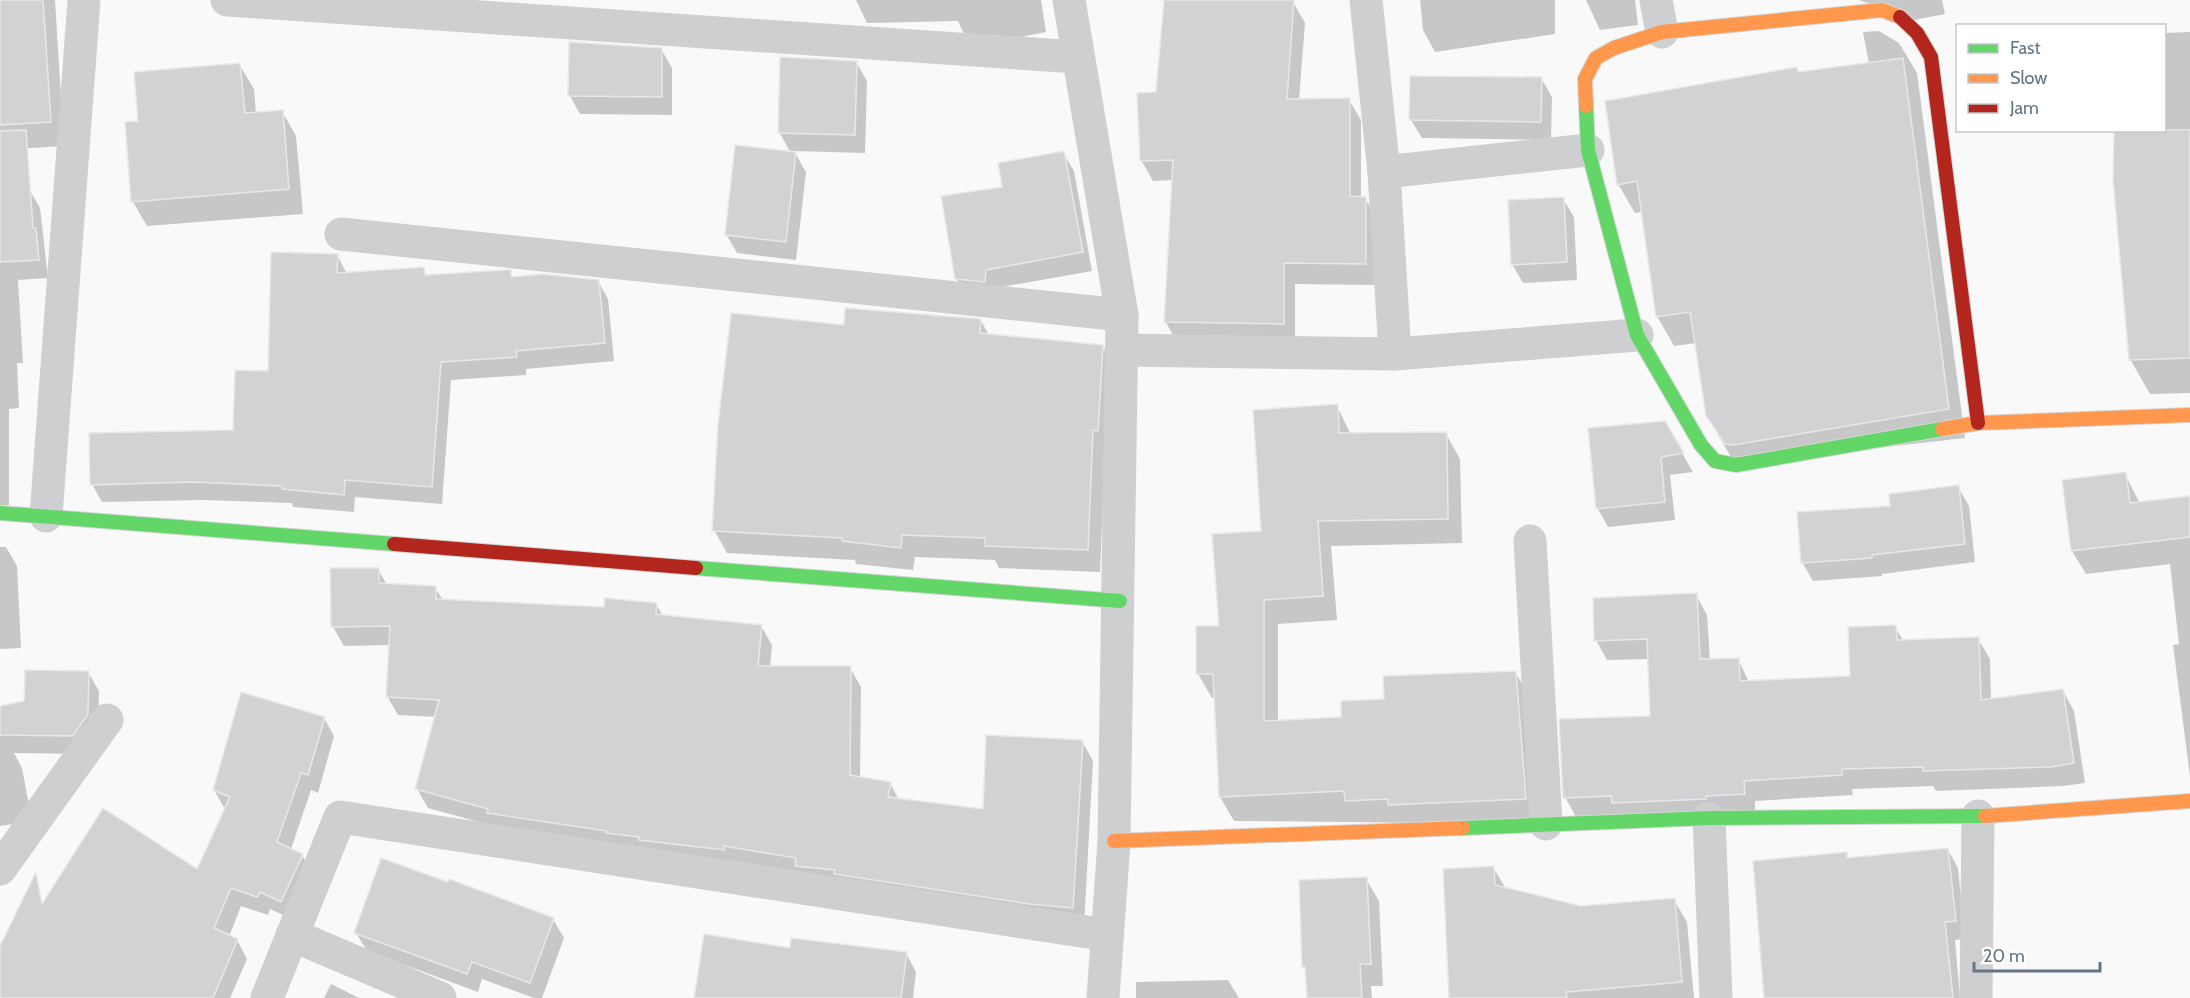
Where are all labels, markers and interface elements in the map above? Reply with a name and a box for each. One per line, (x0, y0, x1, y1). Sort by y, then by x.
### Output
legend (1956, 24, 2166, 132)
text: Fast (2010, 37, 2041, 59)
text: Slow (2010, 67, 2047, 89)
text: Jam (2009, 97, 2039, 119)
scale bar (1974, 935, 2100, 973)
text: 20 m (1983, 945, 2025, 967)

